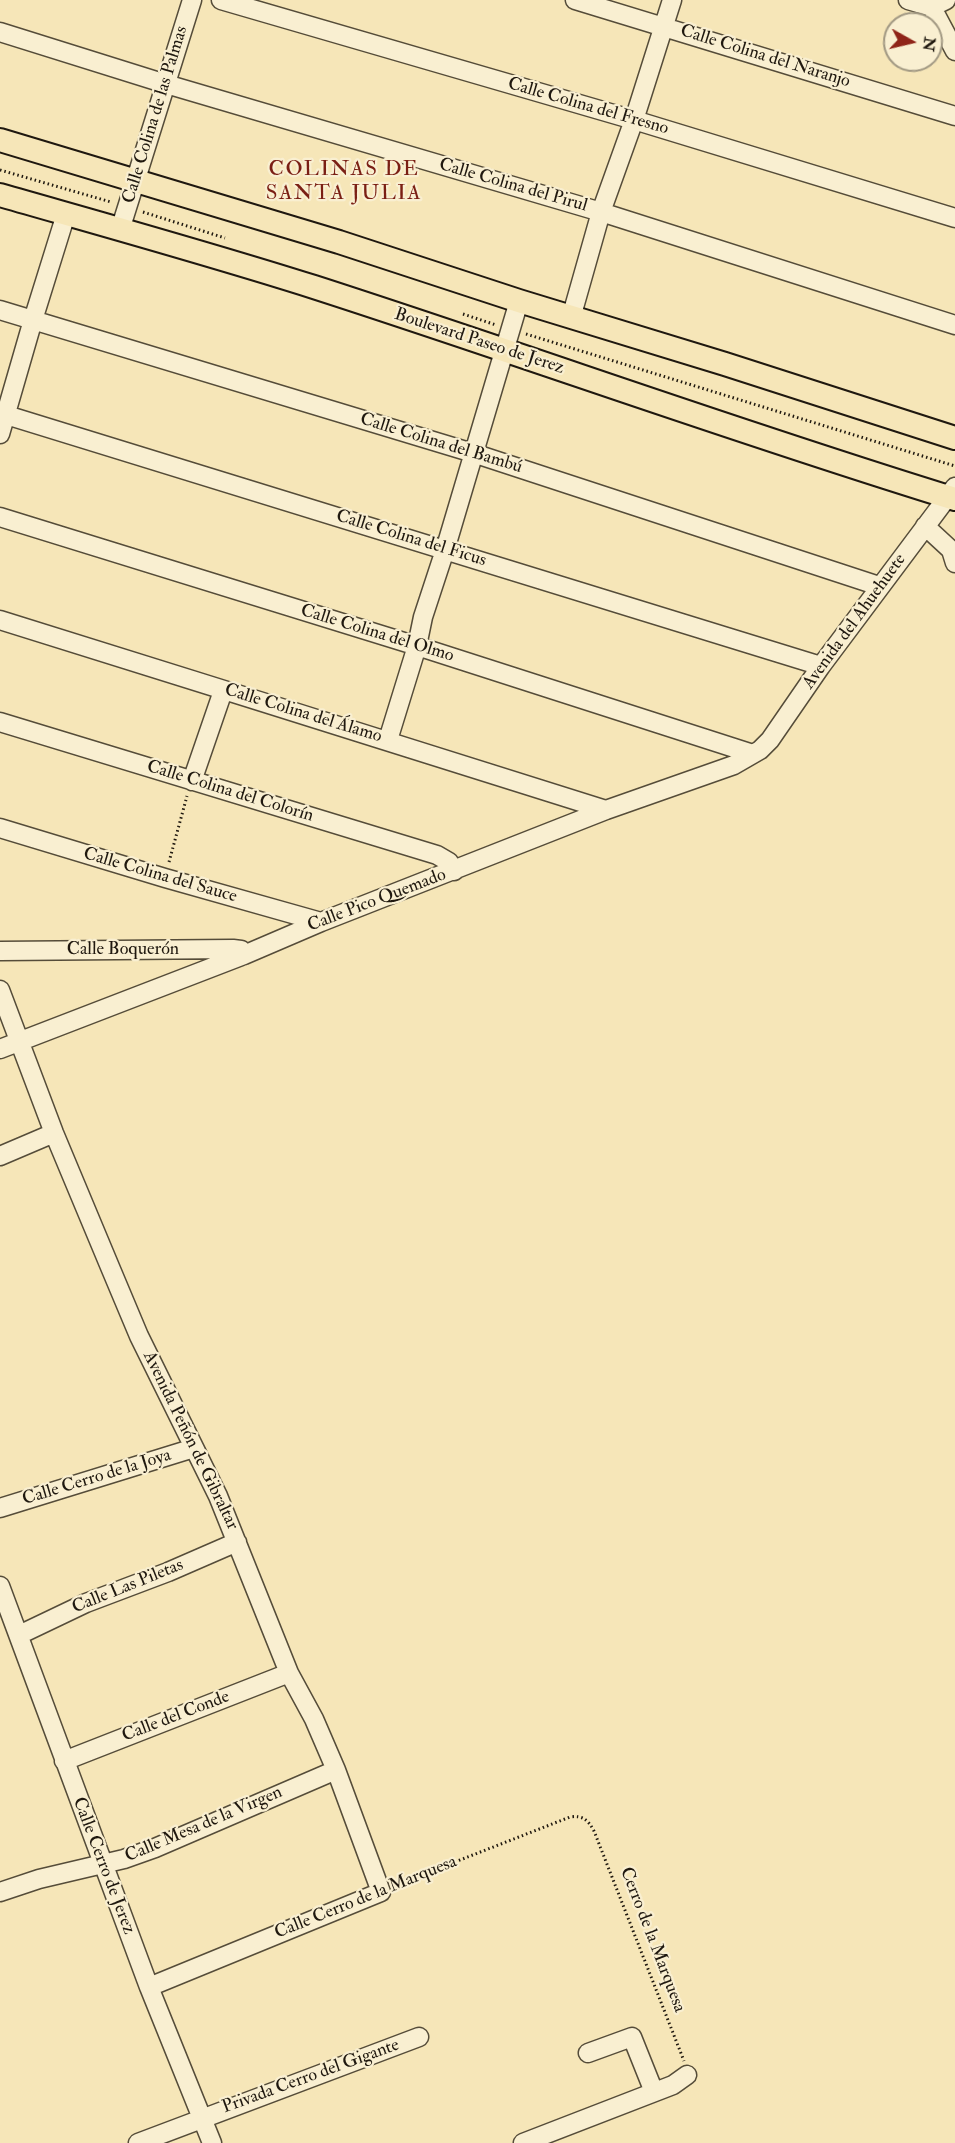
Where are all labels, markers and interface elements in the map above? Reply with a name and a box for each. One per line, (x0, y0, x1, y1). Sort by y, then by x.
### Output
north arrow (883, 12, 943, 72)
street label: Calle Colina del Naranjo (677, 21, 853, 93)
street label: Calle Colina de las Palmas (119, 24, 193, 206)
text: N (918, 36, 940, 53)
street label: Calle Colina del Fresno (505, 74, 671, 140)
street label: Calle Colina del Pirul (436, 154, 590, 218)
district label: COLINAS DE SANTA JULIA (266, 157, 422, 207)
street label: Boulevard Paseo de Jerez (391, 304, 567, 380)
street label: Calle Colina del Bambú (357, 409, 525, 479)
street label: Calle Colina del Ficus (333, 506, 489, 572)
street label: Avenida del Ahuehuete (799, 550, 911, 694)
street label: Calle Colina del Olmo (298, 600, 456, 668)
street label: Calle Colina del Álamo (222, 680, 384, 748)
street label: Calle Colina del Colorín (144, 756, 316, 828)
street label: Calle Colina del Sauce (81, 844, 239, 908)
street label: Calle Pico Quemado (305, 865, 449, 937)
street label: Calle Boquerón (67, 939, 179, 961)
street label: Avenida Peñón de Gibraltar (137, 1348, 243, 1534)
street label: Calle Cerro de la Joya (20, 1445, 174, 1511)
street label: Calle Las Piletas (69, 1555, 187, 1619)
street label: Calle del Conde (119, 1687, 233, 1747)
street label: Calle Mesa de la Virgen (122, 1782, 286, 1868)
street label: Calle Cerro de Jerez (67, 1794, 139, 1938)
street label: Calle Cerro de la Marquesa (272, 1852, 460, 1944)
street label: Cerro de la Marquesa (614, 1864, 690, 2016)
street label: Privada Cerro del Gigante (219, 2035, 403, 2119)

